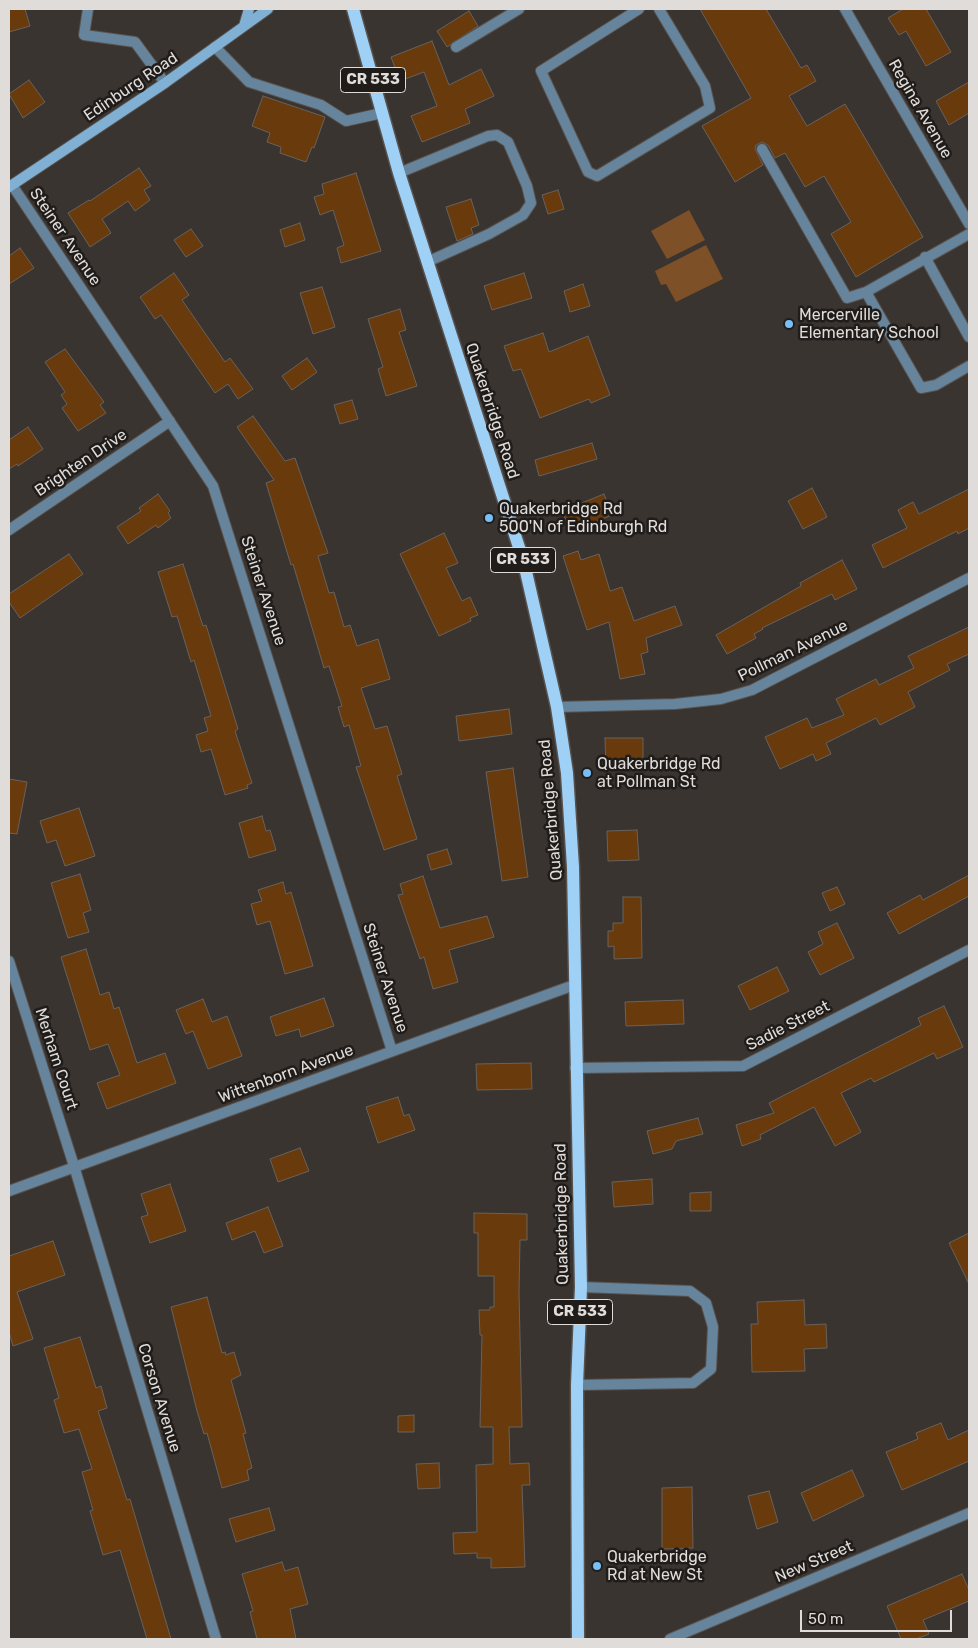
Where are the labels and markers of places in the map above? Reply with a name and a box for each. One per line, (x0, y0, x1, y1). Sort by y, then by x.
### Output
place label: Mercerville Elementary School (799, 305, 939, 343)
marker: Mercerville Elementary School (783, 318, 795, 330)
place label: Quakerbridge Rd 500'N of Edinburgh Rd (499, 499, 667, 537)
marker: Quakerbridge Rd 500'N of Edinburgh Rd (483, 512, 495, 524)
place label: Quakerbridge Rd at Pollman St (597, 754, 721, 792)
marker: Quakerbridge Rd at Pollman St (581, 767, 593, 779)
place label: Quakerbridge Rd at New St (607, 1547, 707, 1585)
marker: Quakerbridge Rd at New St (591, 1560, 603, 1572)

